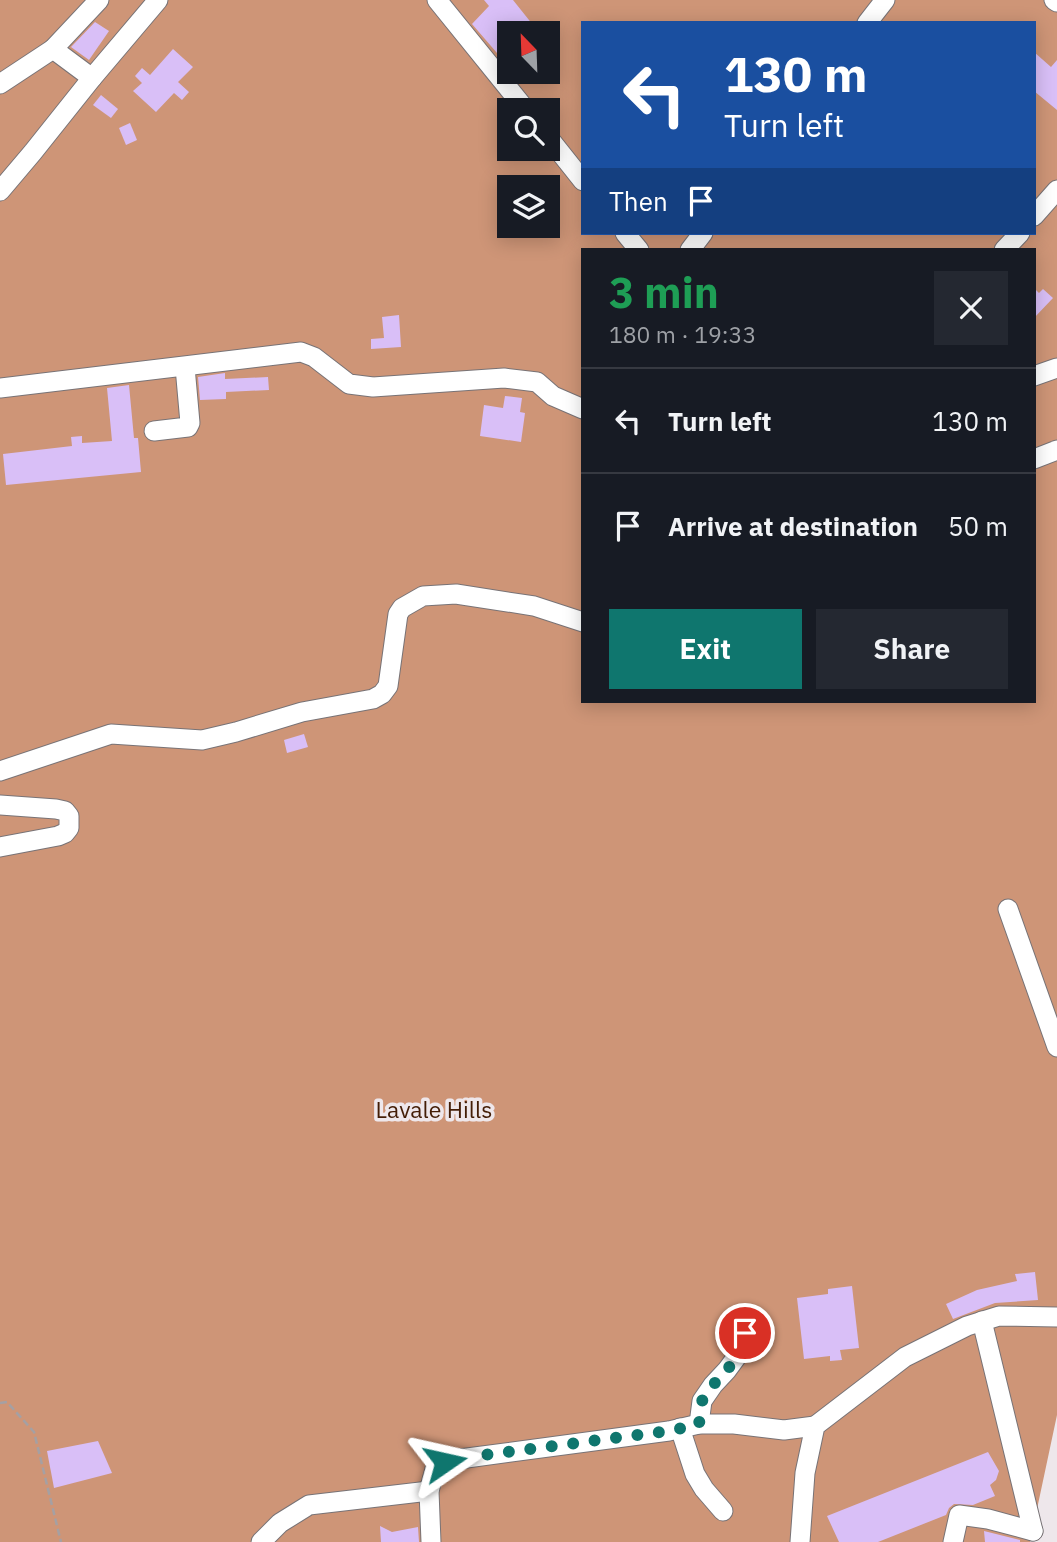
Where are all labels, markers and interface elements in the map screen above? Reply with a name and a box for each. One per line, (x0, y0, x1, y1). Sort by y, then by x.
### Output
north arrow (497, 21, 560, 84)
map controls (497, 21, 560, 238)
text: 130 m (724, 42, 868, 105)
icon: left (609, 49, 700, 140)
button: search (497, 98, 560, 161)
text: Turn left (724, 104, 844, 146)
button: layers (497, 175, 560, 238)
icon: arrive (682, 182, 720, 220)
text: Then (609, 184, 668, 218)
text: 3 min (609, 265, 719, 320)
button: close (934, 271, 1008, 345)
text: 180 m · 19:33 (609, 319, 756, 349)
icon: left (609, 402, 647, 440)
text: Turn left (668, 404, 771, 438)
text: 130 m (932, 404, 1008, 438)
icon: arrive (609, 507, 647, 545)
text: Arrive at destination (668, 509, 918, 543)
text: 50 m (948, 509, 1008, 543)
button: Exit (609, 609, 802, 689)
button: Share (816, 609, 1008, 689)
park label: Lavale Hills (376, 1094, 492, 1124)
pin (715, 1303, 775, 1363)
icon: arrive (726, 1314, 764, 1352)
position arrow (408, 1425, 482, 1499)

